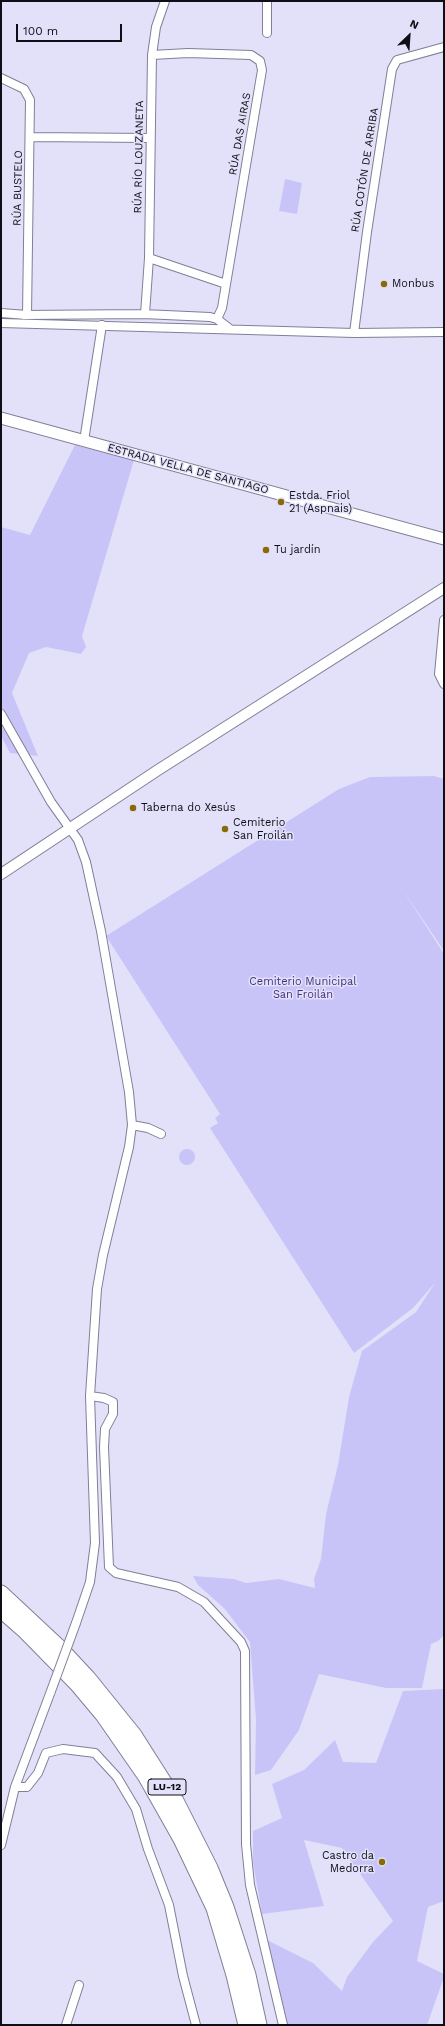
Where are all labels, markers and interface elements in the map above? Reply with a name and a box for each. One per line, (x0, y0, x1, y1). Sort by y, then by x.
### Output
scale bar (18, 16, 124, 42)
north arrow (389, 16, 429, 56)
text: N (408, 17, 421, 32)
text: 100 m (23, 24, 58, 38)
street label: RÚA DAS AIRAS (226, 92, 254, 176)
street label: RÚA RÍO LOUZANETA (131, 100, 147, 214)
street label: RÚA COTÓN DE ARRIBA (349, 107, 381, 233)
street label: RÚA BUSTELO (11, 150, 25, 226)
place label: Monbus (392, 277, 434, 291)
marker: Monbus (379, 279, 389, 289)
street label: ESTRADA VELLA DE SANTIAGO (106, 441, 270, 497)
place label: Estda. Friol 21 (Aspnais) (289, 489, 352, 515)
marker: Estda. Friol 21 (Aspnais) (276, 497, 286, 507)
place label: Tu jardín (274, 543, 321, 557)
marker: Tu jardín (261, 545, 271, 555)
place label: Taberna do Xesús (141, 801, 235, 815)
marker: Taberna do Xesús (128, 803, 138, 813)
place label: Cemiterio San Froilán (233, 816, 293, 842)
marker: Cemiterio San Froilán (220, 824, 230, 834)
park label: Cemiterio Municipal San Froilán (249, 975, 357, 1001)
road number: LU-12 (148, 1779, 186, 1795)
place label: Castro da Medorra (322, 1849, 374, 1875)
marker: Castro da Medorra (377, 1857, 387, 1867)

